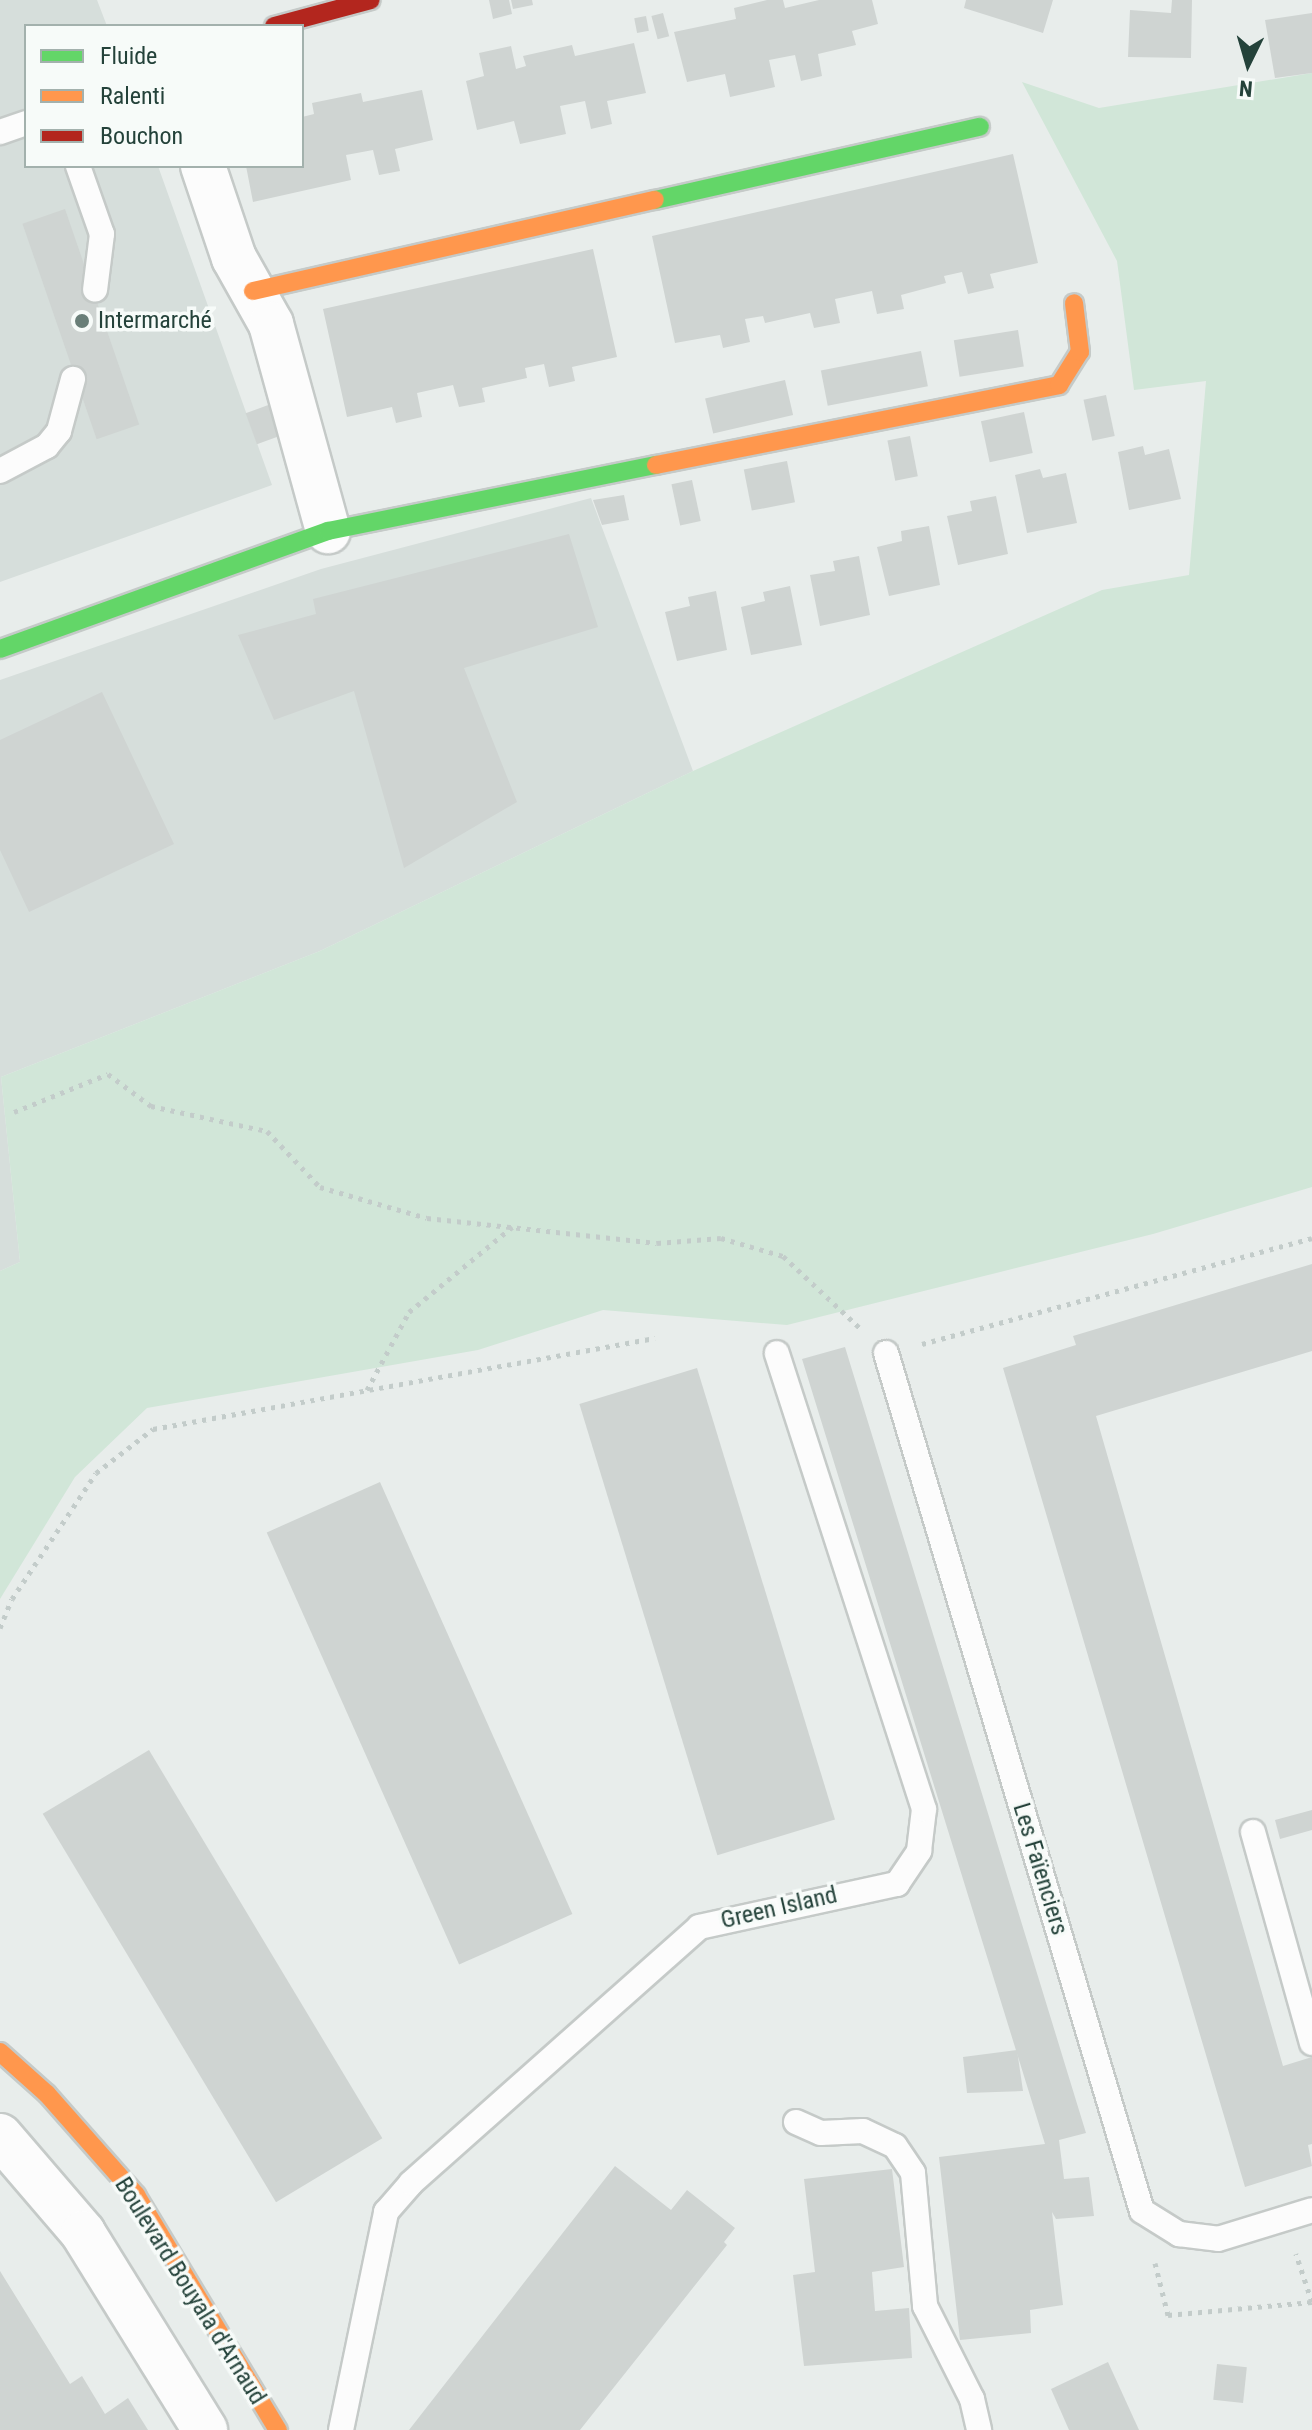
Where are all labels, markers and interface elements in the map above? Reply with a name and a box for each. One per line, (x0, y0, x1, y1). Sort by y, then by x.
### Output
legend (24, 24, 304, 168)
north arrow (1208, 24, 1288, 104)
text: Fluide (100, 42, 157, 70)
text: N (1238, 75, 1254, 101)
text: Ralenti (100, 82, 165, 110)
text: Bouchon (100, 122, 183, 150)
place label: Intermarché (98, 307, 212, 335)
marker: Intermarché (73, 312, 91, 330)
street label: Les Faïenciers (1006, 1800, 1074, 1938)
street label: Green Island (718, 1881, 840, 1935)
street label: Boulevard Bouyala d'Arnaud (108, 2172, 272, 2410)

